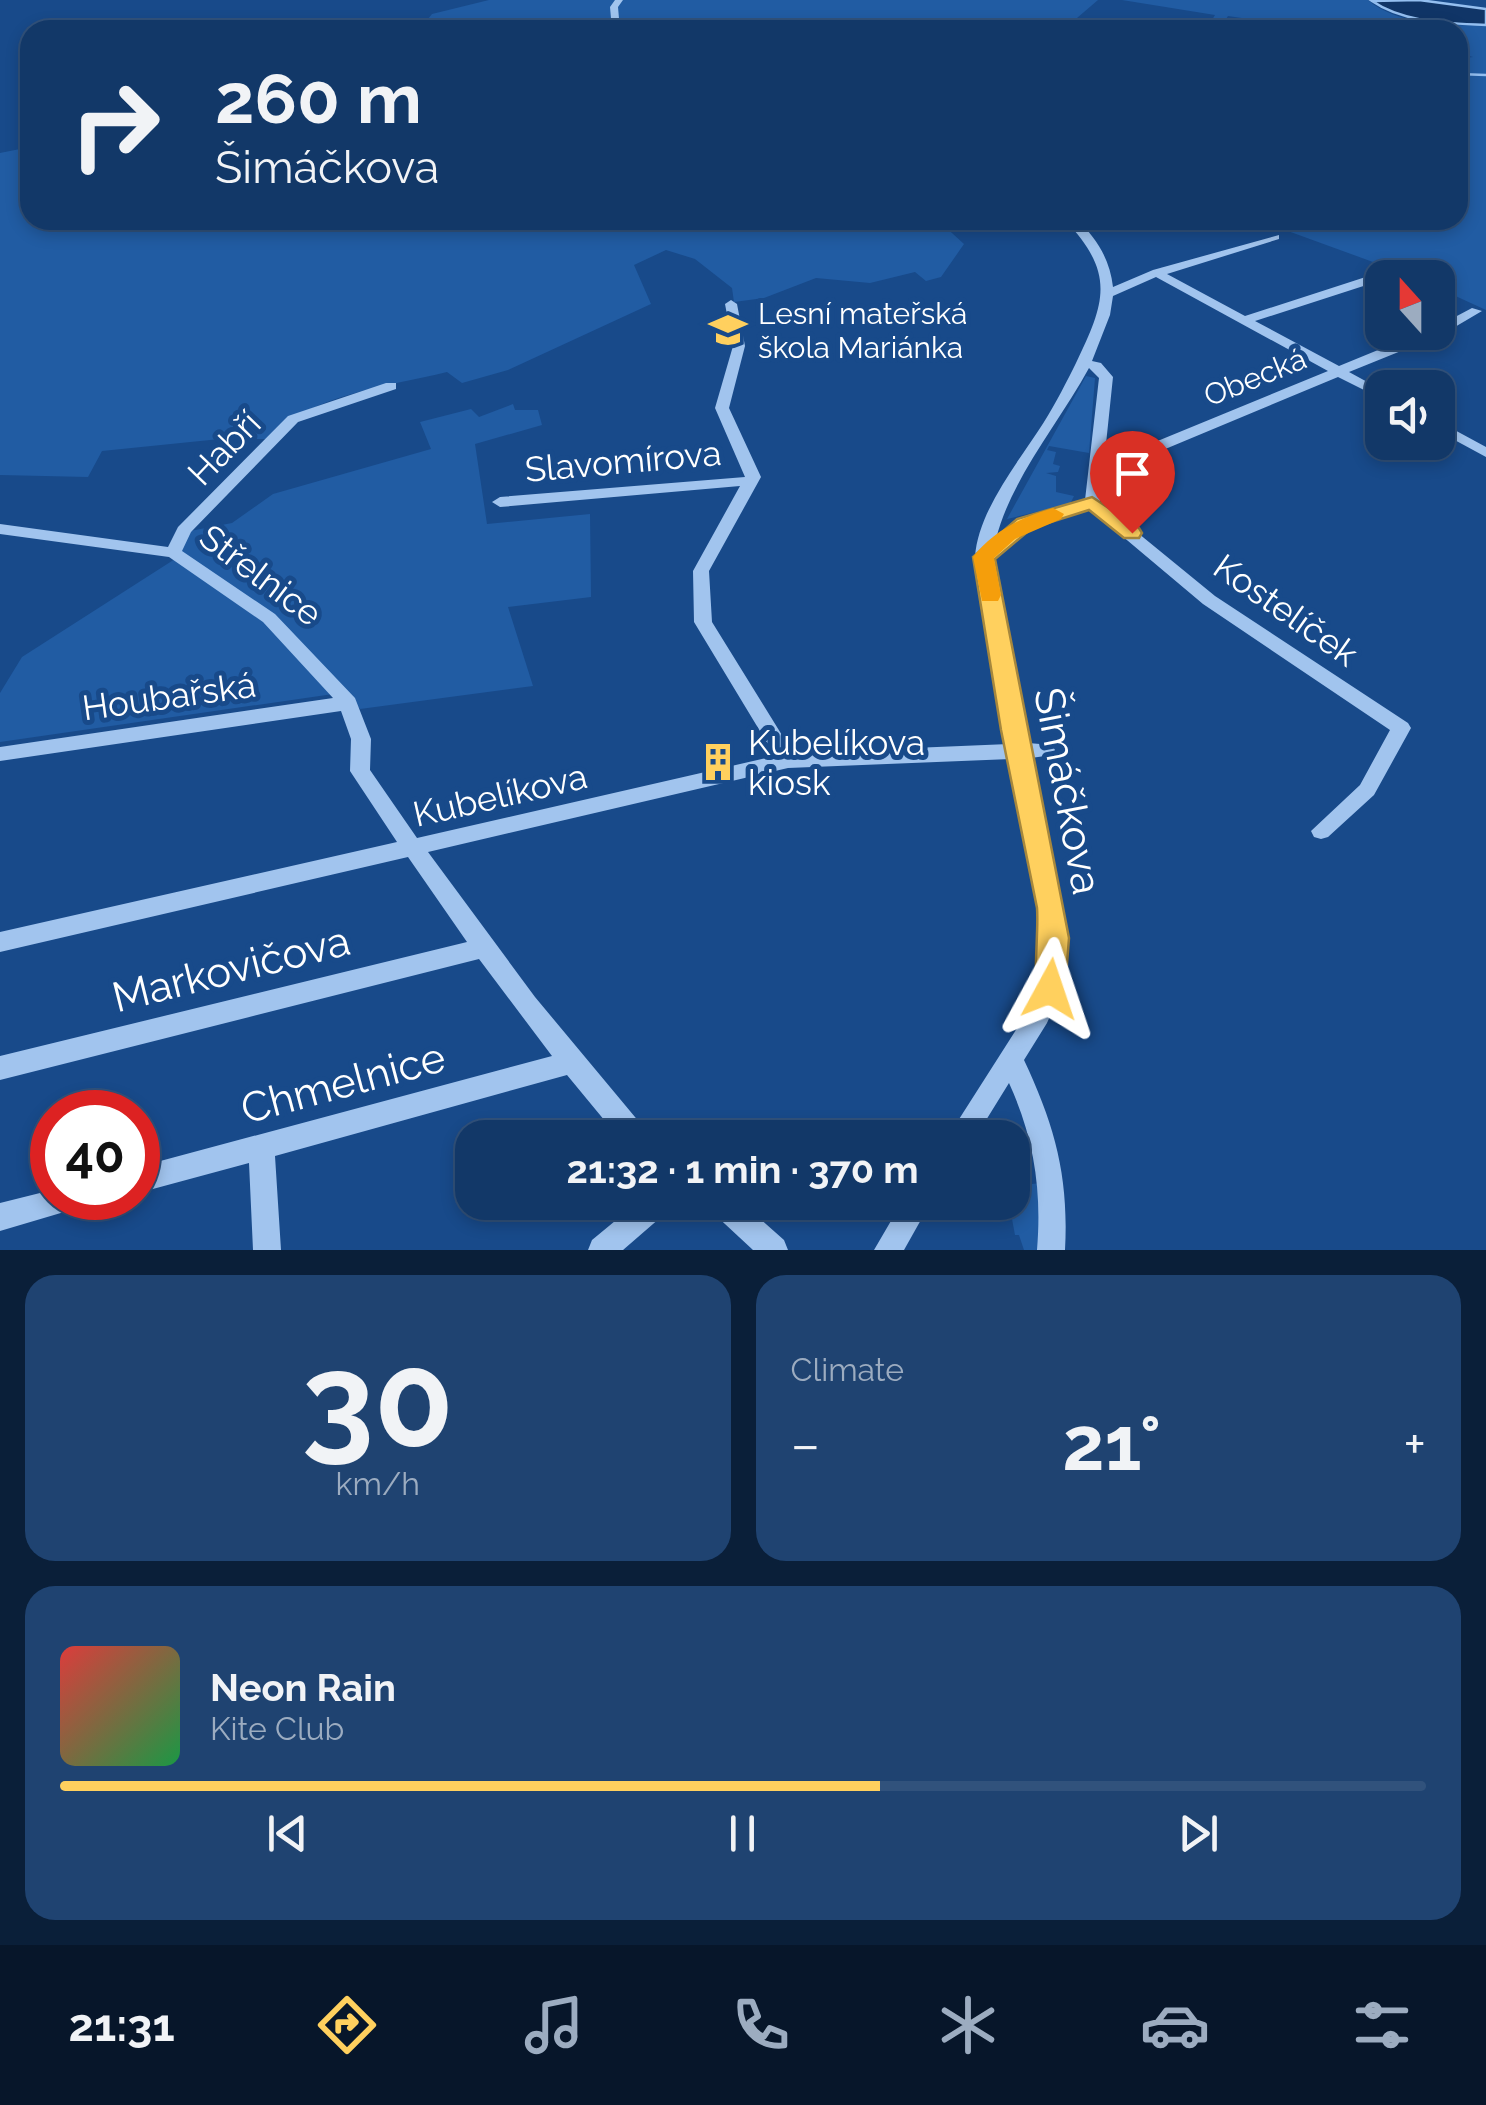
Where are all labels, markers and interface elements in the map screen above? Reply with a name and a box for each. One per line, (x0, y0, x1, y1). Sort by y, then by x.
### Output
text: 260 m (215, 57, 422, 139)
icon: right (50, 60, 180, 190)
text: Šimáčkova (215, 141, 439, 194)
north arrow (1365, 260, 1455, 350)
map controls (1365, 260, 1455, 460)
place label: Lesní mateřská škola Mariánka (758, 296, 967, 365)
school or university icon: Lesní mateřská škola Mariánka (707, 309, 749, 351)
street label: Obecká (1199, 341, 1311, 413)
button: sound (1365, 370, 1455, 460)
street label: Habří (179, 402, 269, 493)
pin (1090, 431, 1175, 534)
street label: Slavomírova (523, 432, 723, 490)
icon: arrive (1105, 446, 1160, 501)
street label: Střelnice (192, 516, 330, 634)
street label: Kostelíček (1206, 545, 1366, 675)
street label: Houbařská (80, 664, 258, 728)
street label: Šimáčkova (1024, 684, 1112, 898)
place label: Kubelíkova kiosk (748, 722, 925, 803)
building icon: Kubelíkova kiosk (697, 741, 739, 783)
street label: Kubelíkova (409, 755, 591, 835)
street label: Markovičova (107, 916, 355, 1022)
position arrow (998, 937, 1102, 1041)
street label: Chmelnice (236, 1032, 450, 1134)
speed limit sign: 40 (30, 1090, 160, 1220)
text: 21:32 · 1 min · 370 m (566, 1147, 919, 1192)
text: 30 (302, 1324, 454, 1476)
text: Climate (791, 1351, 904, 1388)
text: 21° (1062, 1399, 1161, 1488)
text: − (791, 1412, 820, 1477)
text: + (1403, 1412, 1426, 1477)
text: km/h (336, 1465, 420, 1502)
text: Neon Rain (210, 1665, 396, 1710)
text: Kite Club (210, 1710, 344, 1747)
icon: previous (260, 1806, 315, 1861)
icon: pause (715, 1806, 770, 1861)
icon: next (1171, 1806, 1226, 1861)
icon: directions (312, 1990, 382, 2060)
icon: music (519, 1990, 589, 2060)
icon: phone (726, 1990, 796, 2060)
icon: climate (933, 1990, 1003, 2060)
icon: car (1140, 1990, 1210, 2060)
icon: filters (1347, 1990, 1417, 2060)
text: 21:31 (69, 1999, 175, 2052)

